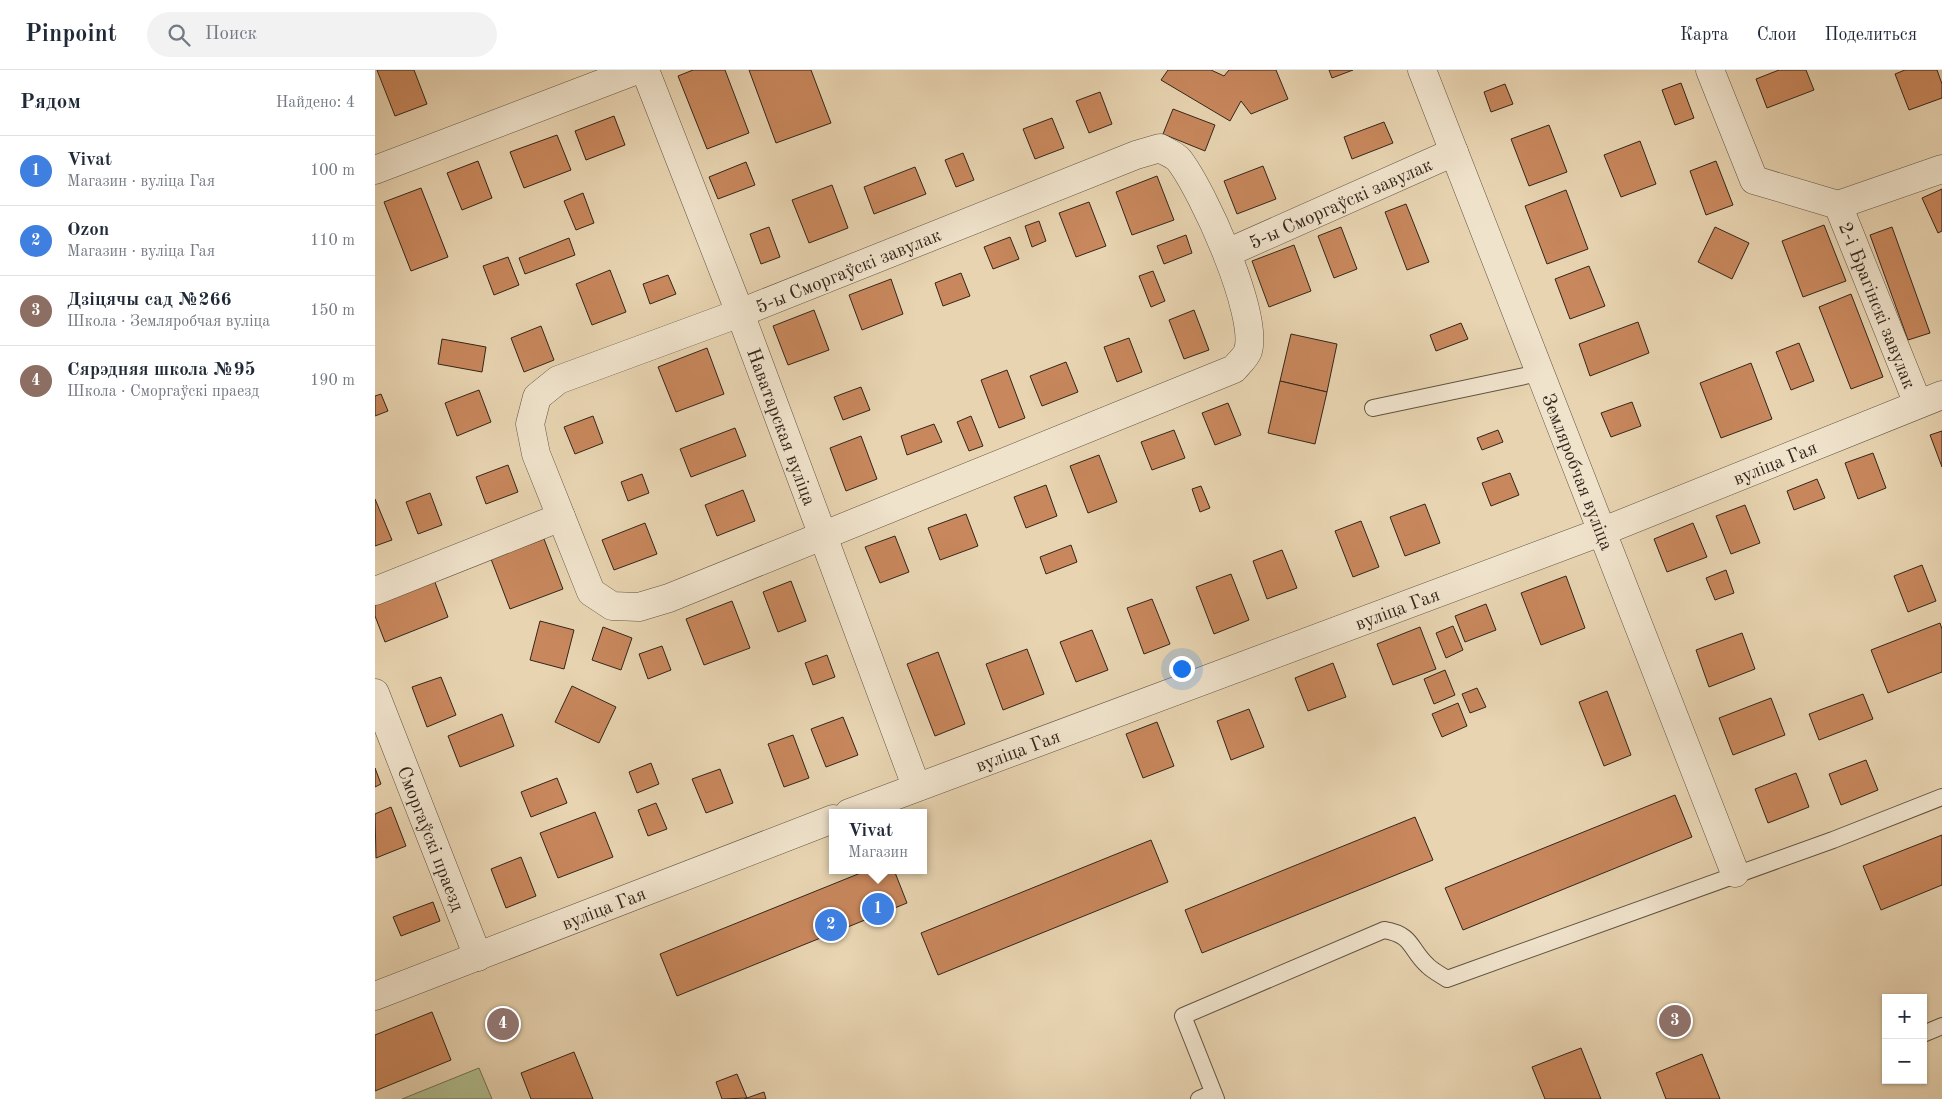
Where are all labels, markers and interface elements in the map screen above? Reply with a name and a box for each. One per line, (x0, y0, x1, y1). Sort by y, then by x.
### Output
search box (147, 12, 497, 57)
icon: search (165, 21, 193, 49)
text: Pinpoint (25, 23, 117, 47)
text: Поиск (205, 25, 257, 44)
text: Карта (1680, 26, 1729, 44)
text: Слои (1757, 26, 1796, 44)
text: Поделиться (1824, 26, 1917, 44)
text: Рядом (20, 92, 81, 113)
text: Найдено: 4 (276, 95, 355, 111)
text: Vivat (67, 151, 112, 170)
street label: 5-ы Сморгаўскі завулак (1247, 156, 1436, 254)
text: 1 (31, 163, 41, 179)
text: 100 m (310, 163, 355, 179)
text: Магазин · вуліца Гая (67, 174, 215, 190)
street label: 2-і Брагінскі завулак (1834, 220, 1918, 392)
text: Ozon (67, 221, 109, 240)
street label: 5-ы Сморгаўскі завулак (754, 226, 945, 318)
text: 2 (31, 233, 41, 249)
text: 110 m (310, 233, 355, 249)
text: Магазин · вуліца Гая (67, 244, 215, 260)
text: Дзіцячы сад №266 (67, 291, 232, 310)
text: 3 (31, 303, 41, 319)
text: 150 m (310, 303, 355, 319)
text: Школа · Земляробчая вуліца (67, 314, 270, 330)
street label: Наватарская вуліца (742, 346, 818, 509)
text: Сярэдняя школа №95 (67, 361, 256, 380)
text: 4 (31, 373, 41, 389)
text: 190 m (310, 373, 355, 389)
text: Школа · Сморгаўскі праезд (67, 384, 259, 400)
street label: Земляробчая вуліца (1537, 391, 1616, 554)
street label: вуліца Гая (1731, 439, 1820, 490)
street label: вуліца Гая (1353, 586, 1443, 635)
your location (1169, 656, 1195, 682)
street label: вуліца Гая (974, 728, 1063, 777)
street label: Сморгаўскі праезд (393, 764, 466, 915)
popup (829, 809, 927, 874)
text: Vivat (848, 822, 893, 841)
text: Магазин (848, 845, 908, 861)
street label: вуліца Гая (560, 885, 649, 935)
pin: 1 (862, 890, 894, 928)
pin: 2 (815, 906, 847, 944)
map controls (1882, 994, 1927, 1084)
button: + (1882, 994, 1927, 1039)
pin: 3 (1659, 1002, 1691, 1040)
pin: 4 (487, 1005, 519, 1043)
button: − (1882, 1039, 1927, 1084)

